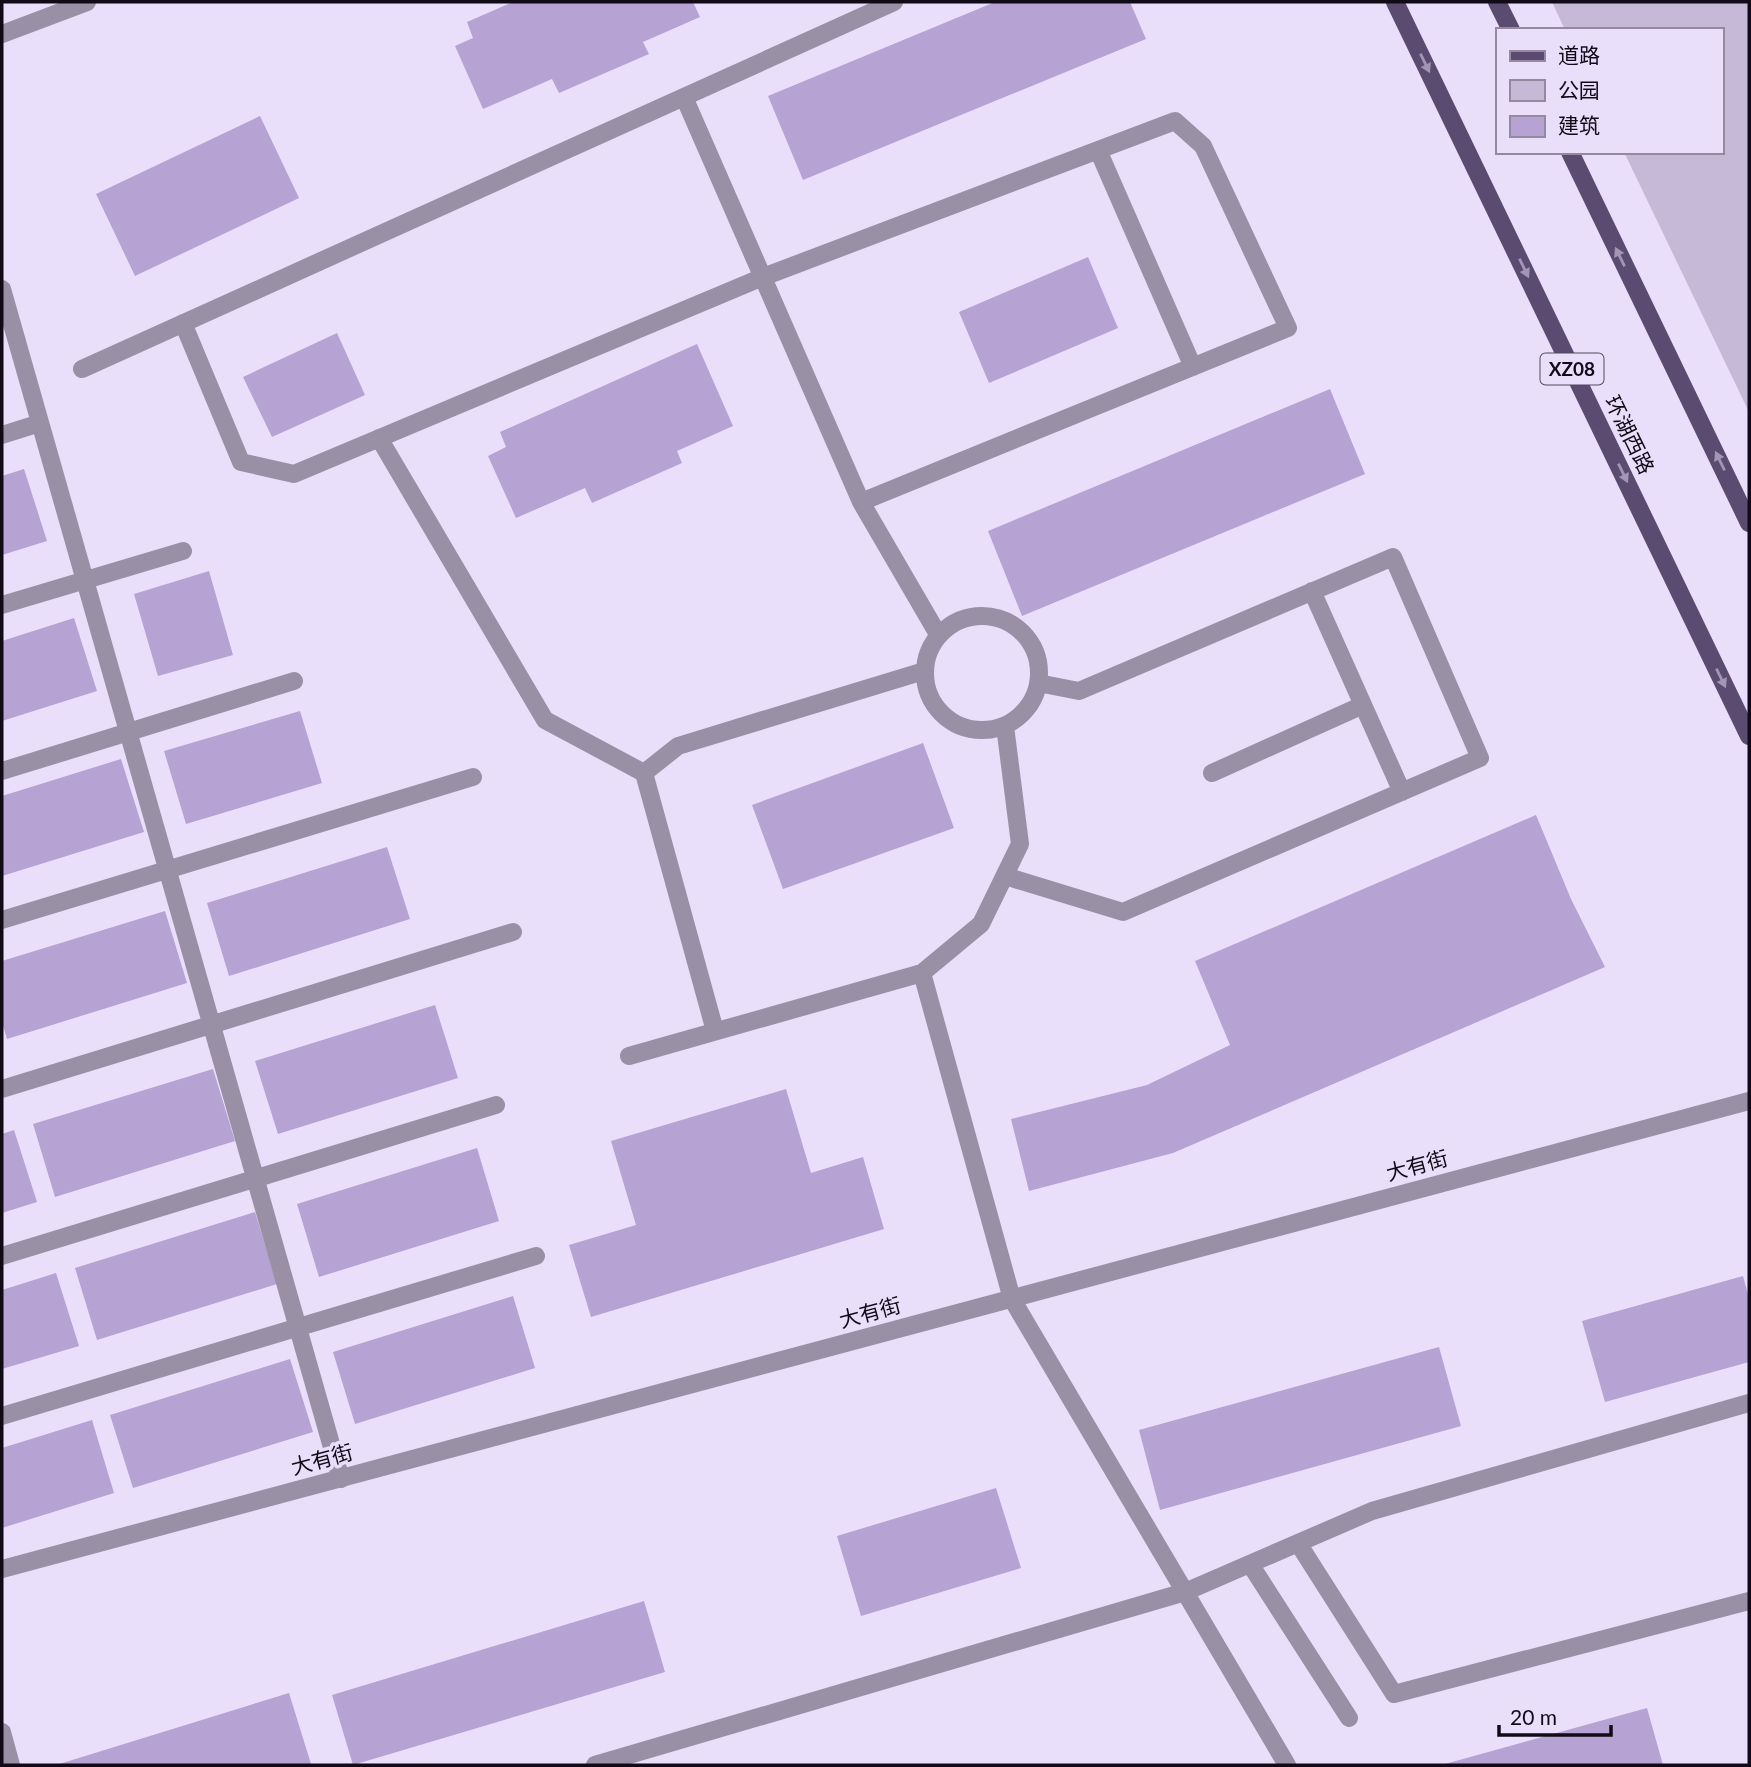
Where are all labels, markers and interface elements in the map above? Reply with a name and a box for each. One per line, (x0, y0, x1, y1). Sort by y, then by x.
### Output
legend (1496, 28, 1723, 154)
text: 道路 (1558, 42, 1600, 67)
one-way arrow (1419, 53, 1431, 73)
text: 公园 (1558, 77, 1600, 102)
text: 建筑 (1558, 112, 1600, 137)
one-way arrow (1615, 247, 1626, 267)
one-way arrow (1518, 258, 1529, 278)
road number: XZ08 (1540, 354, 1604, 384)
street label: 环湖西路 (1601, 391, 1660, 478)
one-way arrow (1714, 451, 1725, 471)
one-way arrow (1617, 463, 1628, 483)
one-way arrow (1716, 668, 1727, 688)
street label: 大有街 (1383, 1144, 1450, 1185)
street label: 大有街 (836, 1291, 903, 1332)
street label: 大有街 (288, 1438, 355, 1479)
scale bar (1499, 1694, 1611, 1738)
text: 20 m (1510, 1704, 1557, 1729)

